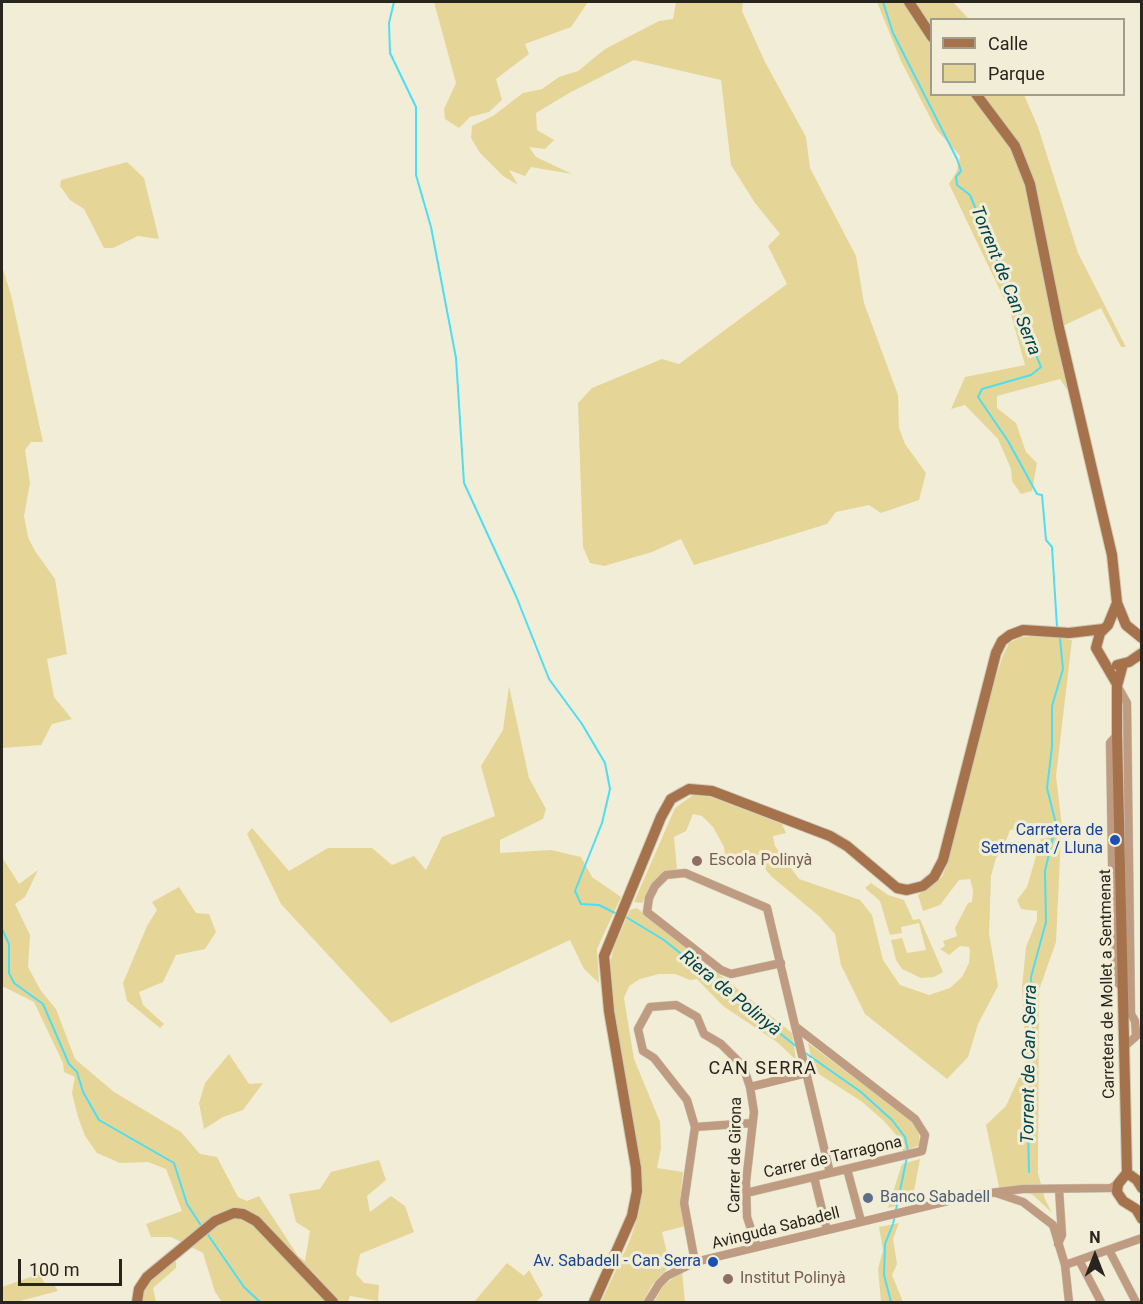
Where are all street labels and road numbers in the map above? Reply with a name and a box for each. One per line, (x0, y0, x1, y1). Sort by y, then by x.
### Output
street label: Carretera de Mollet a Sentmenat (1096, 869, 1120, 1099)
street label: Carrer de Girona (725, 1097, 747, 1213)
street label: Carrer de Tarragona (762, 1133, 904, 1183)
street label: Avinguda Sabadell (710, 1204, 842, 1254)

